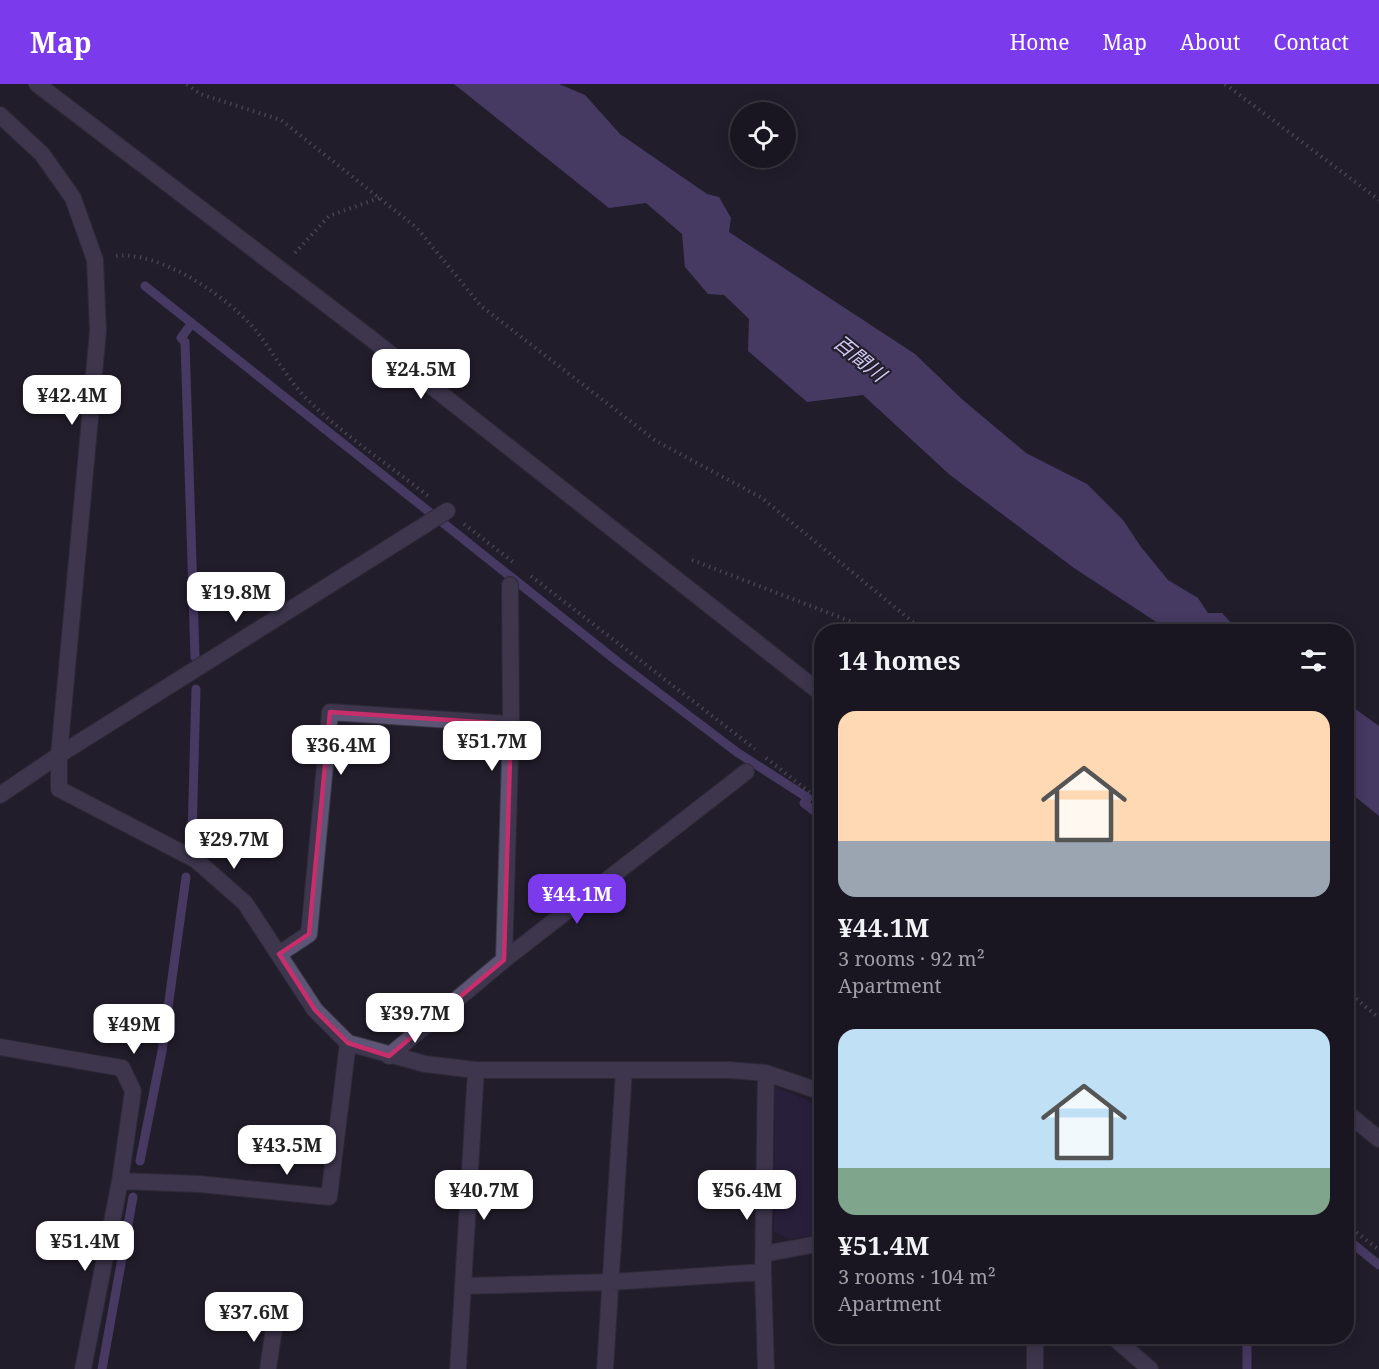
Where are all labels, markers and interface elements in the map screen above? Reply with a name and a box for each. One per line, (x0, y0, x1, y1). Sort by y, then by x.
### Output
text: Map (30, 23, 92, 61)
text: Home (1010, 28, 1070, 56)
text: Map (1103, 28, 1147, 56)
text: About (1180, 28, 1241, 56)
text: Contact (1274, 28, 1349, 56)
map controls (730, 102, 796, 168)
button: locate (730, 102, 796, 168)
water label: 百間川 (828, 329, 893, 389)
pin: ¥24.5M (372, 349, 470, 400)
text: ¥24.5M (386, 355, 456, 382)
pin: ¥42.4M (23, 375, 121, 426)
text: ¥42.4M (37, 381, 107, 408)
pin: ¥19.8M (187, 572, 285, 623)
text: ¥19.8M (201, 578, 271, 605)
text: 14 homes (838, 642, 960, 678)
icon: filters (1297, 644, 1330, 677)
pin: ¥51.7M (443, 721, 541, 772)
pin: ¥36.4M (292, 725, 390, 776)
text: ¥51.7M (457, 727, 527, 754)
text: ¥36.4M (306, 731, 376, 758)
icon: home (1030, 750, 1138, 858)
pin: ¥29.7M (185, 819, 283, 870)
text: ¥29.7M (199, 825, 269, 852)
pin: ¥44.1M (528, 874, 626, 925)
text: ¥44.1M (542, 880, 612, 907)
text: ¥44.1M (838, 909, 929, 945)
text: 3 rooms · 92 m² (838, 945, 985, 972)
text: Apartment (838, 972, 942, 999)
pin: ¥39.7M (366, 993, 464, 1044)
text: ¥39.7M (380, 999, 450, 1026)
pin: ¥49M (98, 1004, 170, 1055)
text: ¥49M (108, 1010, 160, 1037)
icon: home (1030, 1068, 1138, 1176)
pin: ¥43.5M (238, 1125, 336, 1176)
text: ¥43.5M (252, 1131, 322, 1158)
pin: ¥40.7M (435, 1170, 533, 1221)
pin: ¥56.4M (698, 1170, 796, 1221)
text: ¥40.7M (449, 1176, 519, 1203)
text: ¥56.4M (712, 1176, 782, 1203)
pin: ¥51.4M (36, 1221, 134, 1272)
text: ¥51.4M (50, 1227, 120, 1254)
text: ¥51.4M (838, 1227, 929, 1263)
text: 3 rooms · 104 m² (838, 1263, 996, 1290)
text: Apartment (838, 1290, 942, 1317)
pin: ¥37.6M (205, 1292, 303, 1343)
text: ¥37.6M (219, 1298, 289, 1325)

